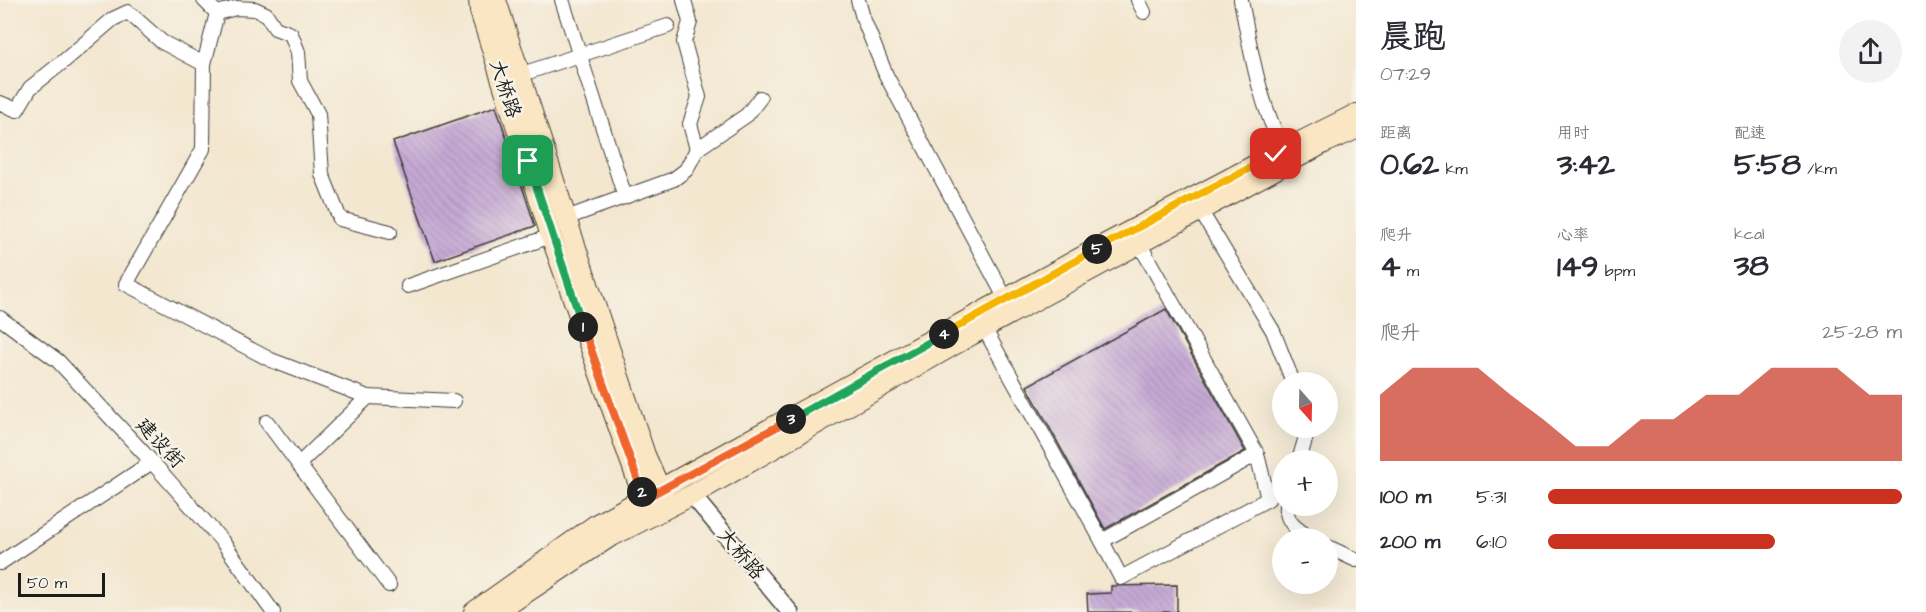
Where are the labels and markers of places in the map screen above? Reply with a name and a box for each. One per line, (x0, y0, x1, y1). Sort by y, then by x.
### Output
pin (1250, 128, 1301, 179)
pin (502, 135, 553, 186)
pin: 5 (1082, 234, 1112, 264)
pin: 1 (568, 312, 598, 342)
pin: 4 (929, 319, 959, 349)
pin: 3 (776, 404, 806, 434)
pin: 2 (627, 477, 657, 507)

